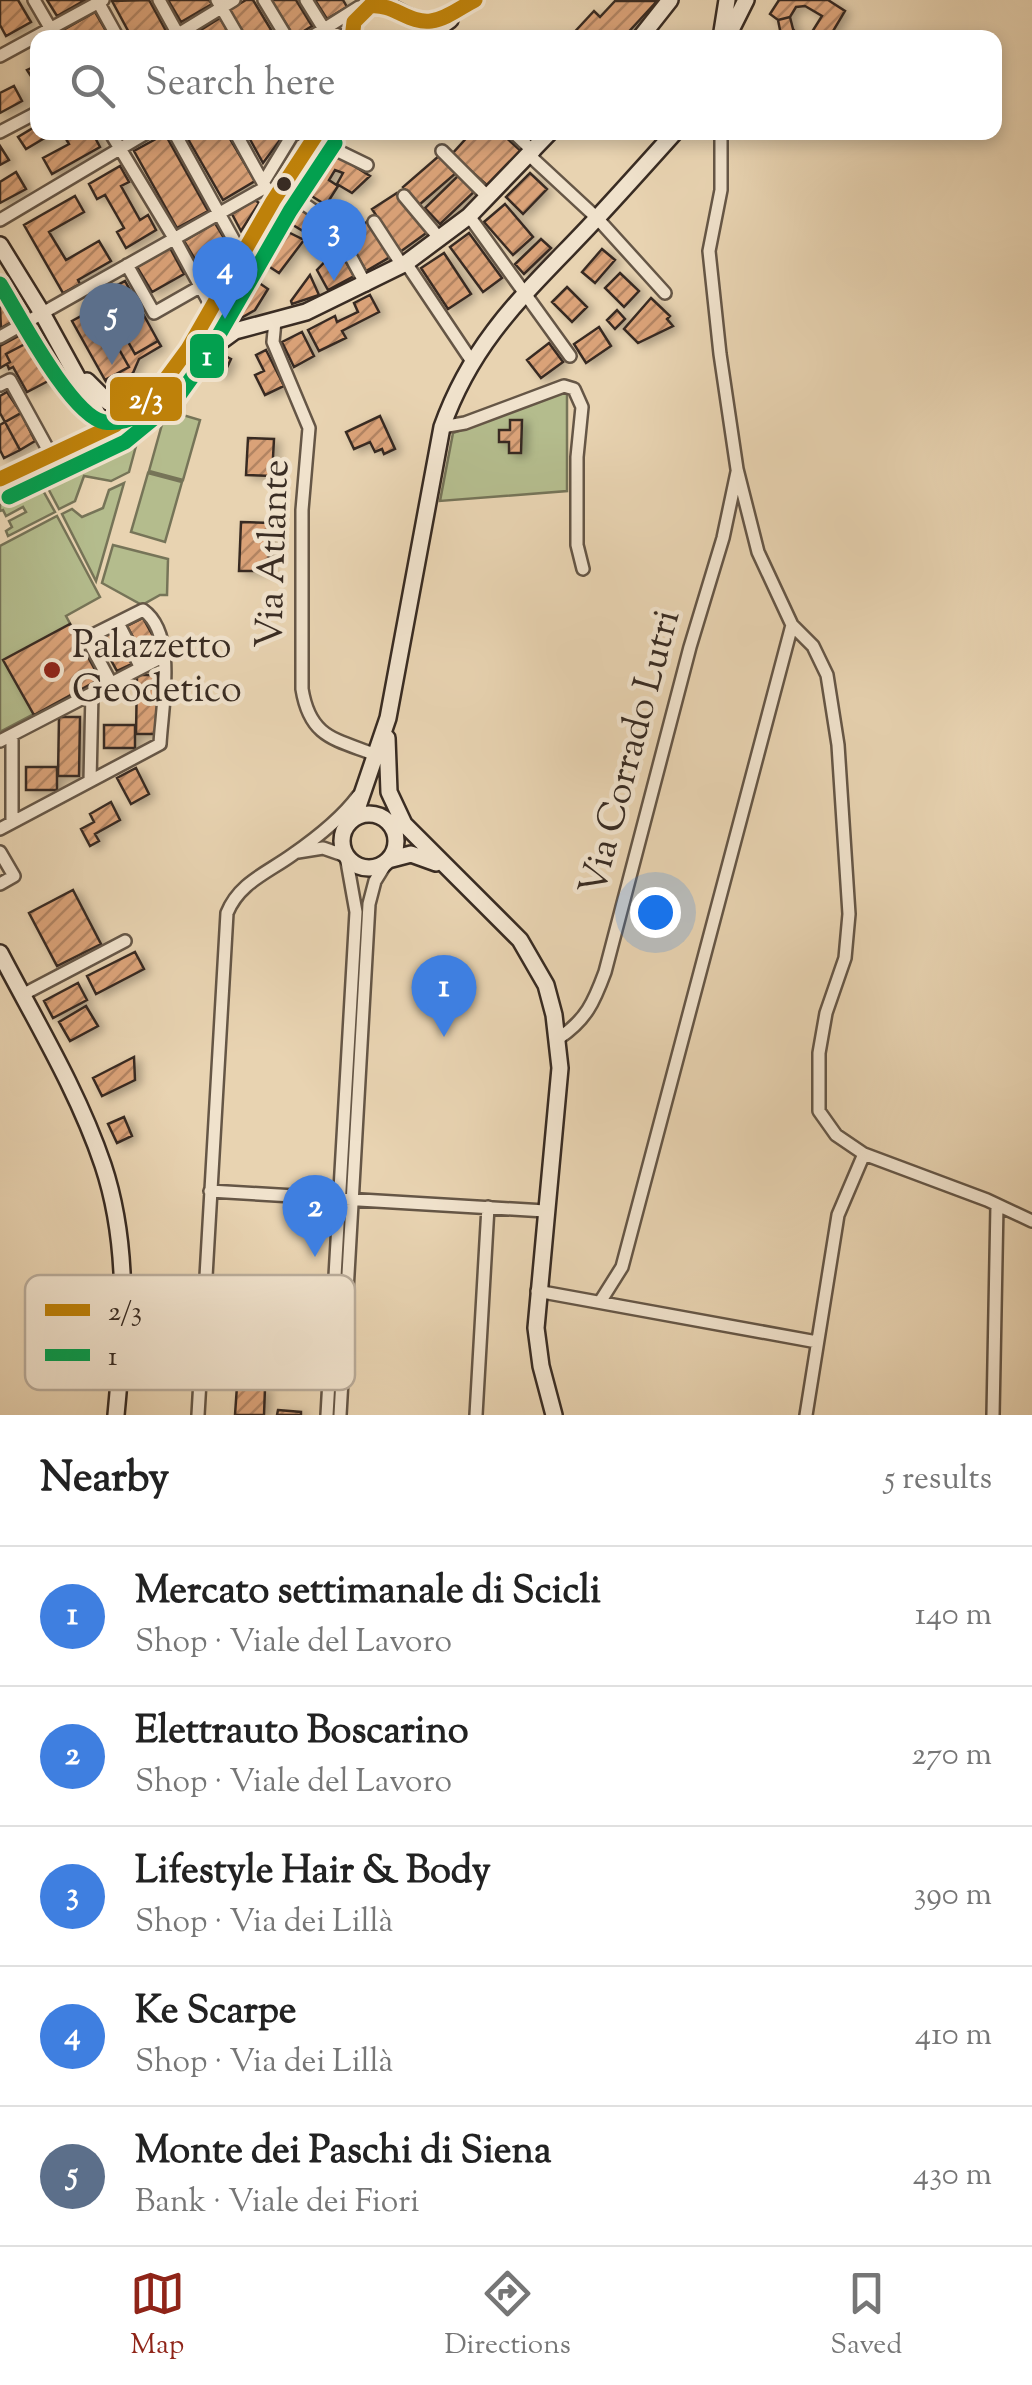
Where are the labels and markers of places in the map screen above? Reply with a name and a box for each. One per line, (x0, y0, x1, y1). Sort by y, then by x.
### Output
unlabelled marker (274, 174, 294, 194)
pin: 3 (302, 198, 366, 281)
pin: 4 (192, 236, 258, 319)
pin: 5 (80, 282, 144, 365)
place label: Palazzetto Geodetico (72, 621, 242, 719)
marker: Palazzetto Geodetico (41, 659, 63, 681)
pin: 1 (412, 954, 476, 1037)
pin: 2 (282, 1174, 348, 1257)

